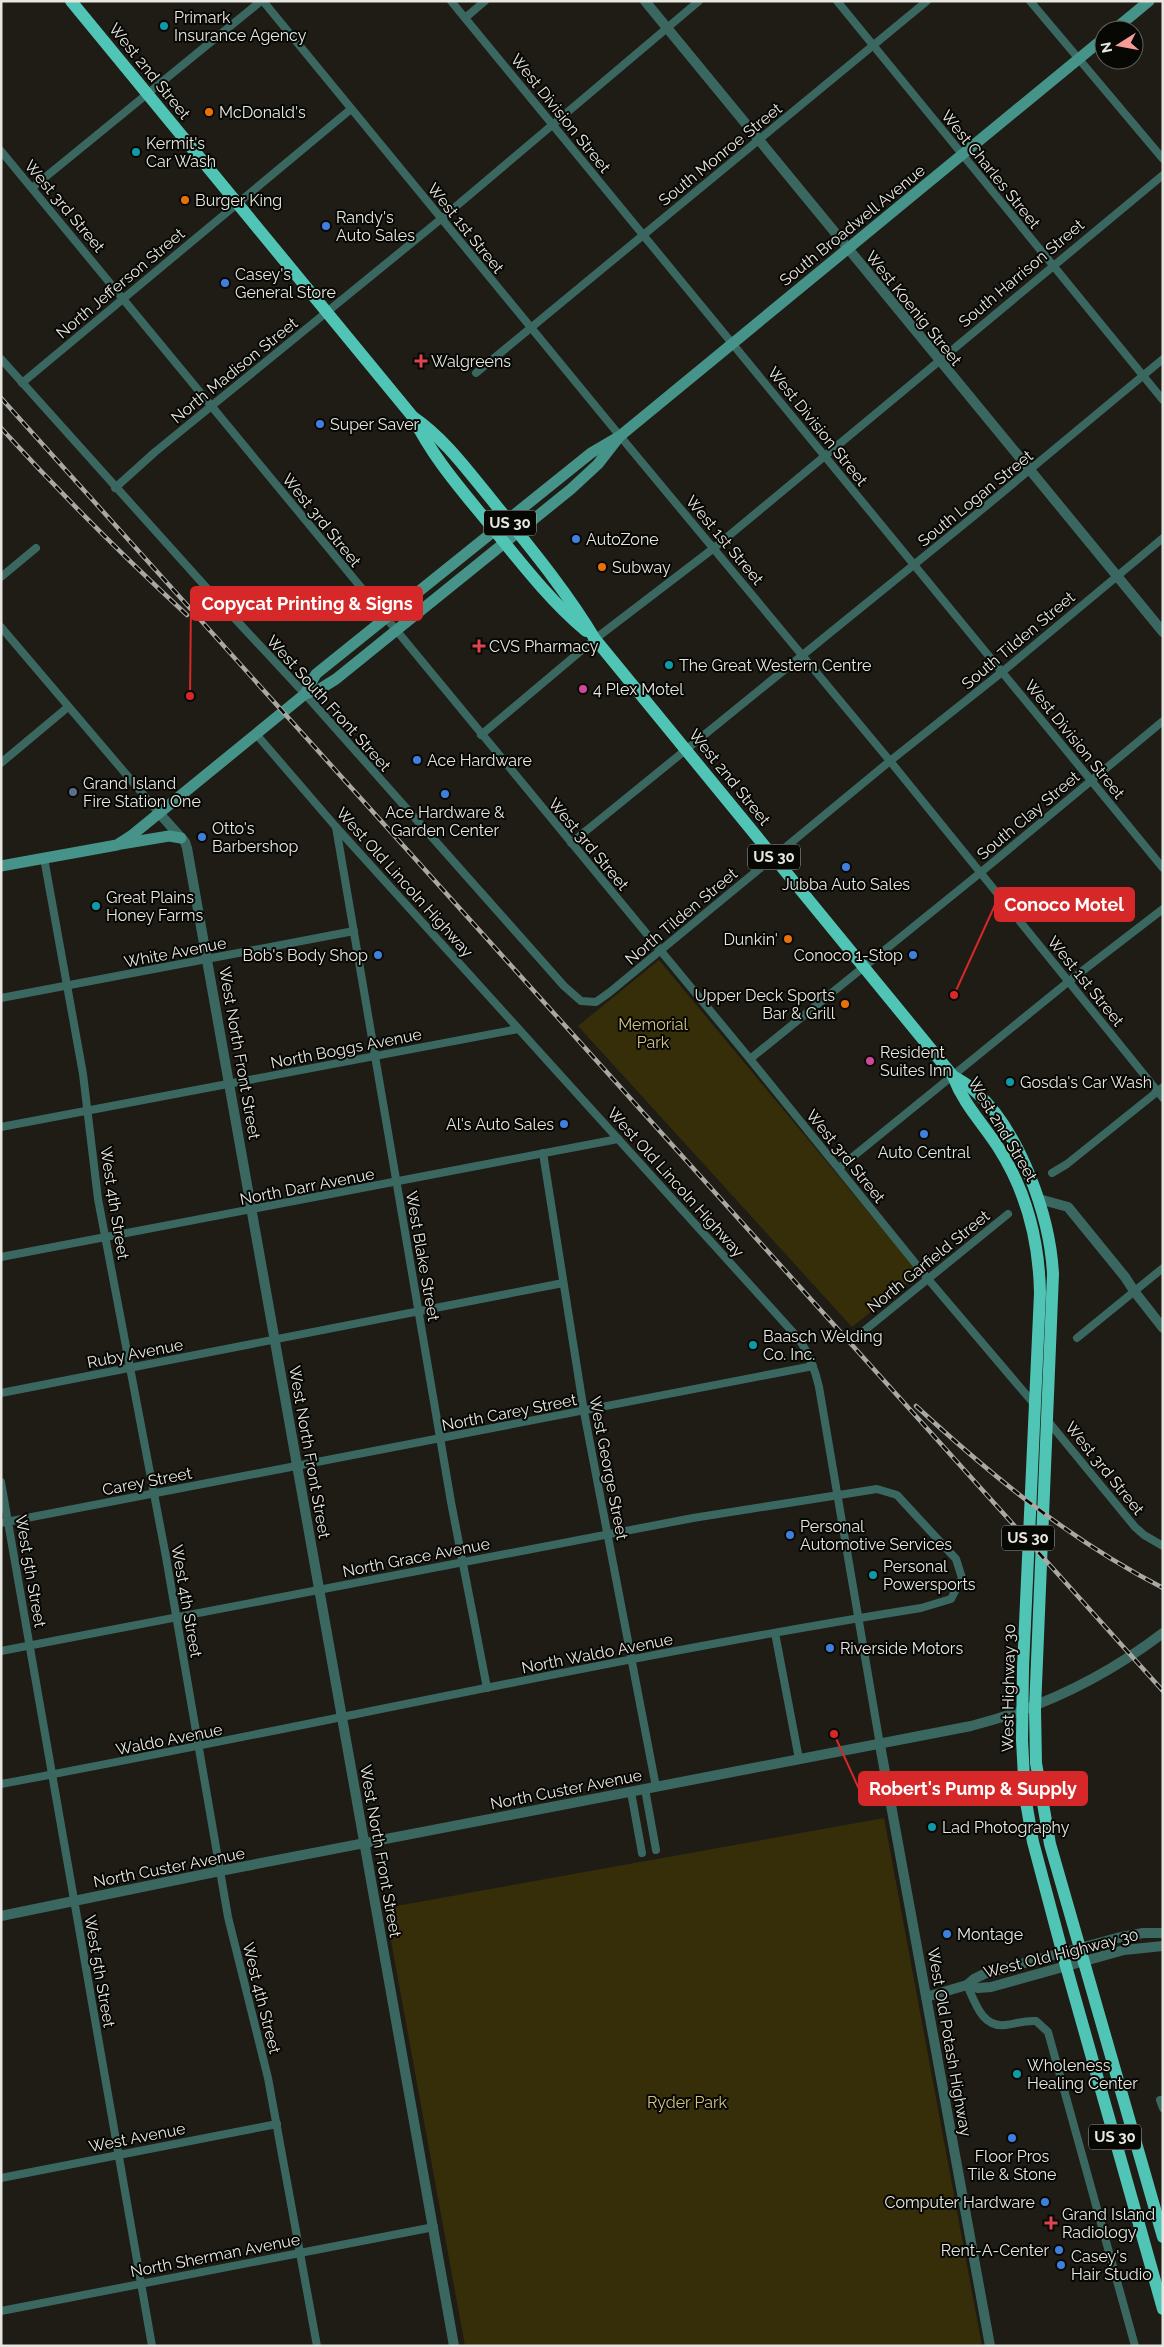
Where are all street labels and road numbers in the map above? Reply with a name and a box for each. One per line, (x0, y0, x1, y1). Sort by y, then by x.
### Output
street label: West 2nd Street (105, 19, 195, 124)
street label: West Division Street (507, 50, 615, 177)
street label: South Monroe Street (655, 98, 786, 210)
street label: West Charles Street (937, 106, 1045, 233)
street label: West 3rd Street (21, 156, 109, 257)
street label: South Broadwell Avenue (776, 161, 929, 290)
street label: West 1st Street (423, 179, 508, 278)
street label: South Harrison Street (955, 215, 1088, 331)
street label: North Jefferson Street (52, 224, 189, 343)
street label: West Koenig Street (862, 247, 966, 370)
street label: North Madison Street (167, 313, 302, 427)
street label: West Division Street (764, 363, 872, 490)
street label: South Logan Street (914, 446, 1037, 551)
street label: West 3rd Street (278, 470, 365, 571)
street label: West 1st Street (682, 492, 768, 589)
road number: US 30 (484, 510, 536, 536)
street label: South Tilden Street (958, 587, 1079, 693)
street label: West South Front Street (263, 631, 395, 776)
street label: West Division Street (1021, 676, 1129, 803)
street label: West 2nd Street (685, 725, 775, 830)
street label: South Clay Street (973, 767, 1084, 864)
street label: West 3rd Street (545, 794, 633, 895)
street label: West Old Lincoln Highway (332, 804, 477, 961)
road number: US 30 (748, 844, 800, 870)
street label: North Tilden Street (621, 864, 742, 969)
street label: West 1st Street (1043, 932, 1128, 1031)
street label: White Avenue (122, 933, 228, 972)
street label: West North Front Street (215, 965, 264, 1142)
street label: North Boggs Avenue (269, 1025, 423, 1072)
street label: West 2nd Street (964, 1074, 1042, 1185)
street label: West Old Lincoln Highway (603, 1104, 748, 1261)
street label: West 3rd Street (802, 1106, 889, 1207)
street label: West 4th Street (96, 1145, 133, 1262)
street label: North Darr Avenue (238, 1164, 376, 1209)
street label: West Blake Street (402, 1190, 443, 1323)
street label: North Garfield Street (863, 1206, 994, 1317)
street label: Ruby Avenue (85, 1335, 185, 1372)
street label: West North Front Street (285, 1364, 334, 1541)
street label: North Carey Street (440, 1390, 579, 1435)
street label: West George Street (585, 1395, 632, 1542)
street label: West 3rd Street (1061, 1418, 1148, 1519)
street label: Carey Street (101, 1463, 194, 1499)
street label: West 5th Street (11, 1513, 50, 1630)
road number: US 30 (1002, 1526, 1054, 1550)
street label: North Grace Avenue (341, 1534, 491, 1581)
street label: West 4th Street (167, 1543, 206, 1660)
street label: West Highway 30 (998, 1624, 1019, 1752)
street label: North Waldo Avenue (520, 1629, 674, 1677)
street label: Waldo Avenue (114, 1720, 224, 1759)
street label: West North Front Street (356, 1763, 405, 1940)
street label: North Custer Avenue (489, 1765, 643, 1814)
street label: North Custer Avenue (92, 1843, 246, 1892)
street label: West 5th Street (80, 1913, 119, 2030)
street label: West Old Highway 30 (982, 1925, 1140, 1982)
street label: West 4th Street (238, 1940, 285, 2056)
street label: West Old Potash Highway (924, 1946, 976, 2138)
street label: West Avenue (87, 2119, 187, 2156)
road number: US 30 (1089, 2124, 1141, 2150)
street label: North Sherman Avenue (129, 2230, 302, 2281)

